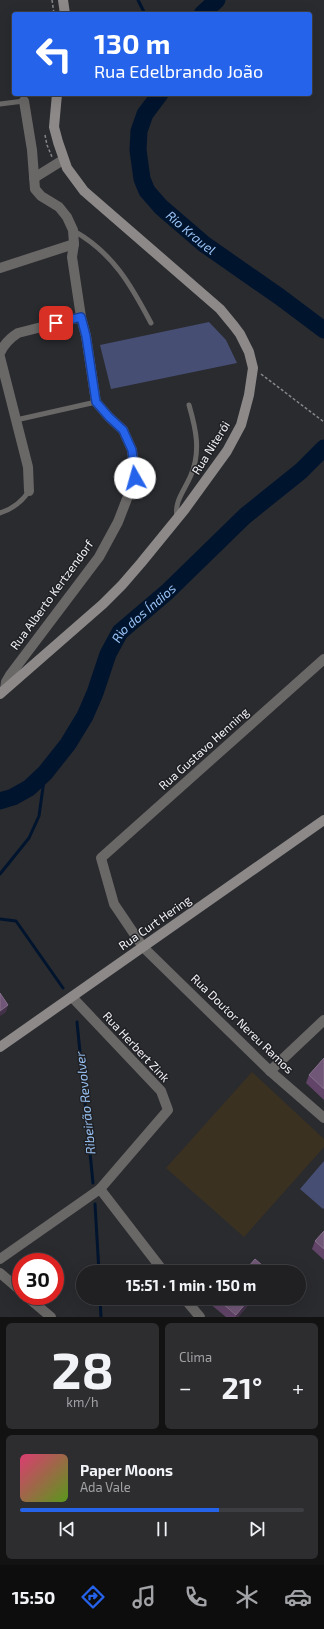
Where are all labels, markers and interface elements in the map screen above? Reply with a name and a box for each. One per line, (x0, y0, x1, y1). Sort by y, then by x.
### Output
text: 130 m (94, 26, 170, 60)
icon: left (28, 28, 80, 80)
text: Rua Edelbrando João (94, 60, 263, 82)
water label: Rio Krauel (163, 207, 219, 258)
pin (39, 306, 73, 340)
icon: arrive (45, 312, 67, 334)
street label: Rua Niterói (188, 418, 232, 477)
position arrow (114, 457, 156, 499)
street label: Rua Alberto Kertzendorf (7, 537, 96, 652)
water label: Rio dos Índios (108, 580, 179, 645)
street label: Rua Gustavo Henning (156, 704, 251, 792)
street label: Rua Curt Hering (116, 892, 194, 952)
street label: Rua Doutor Nereu Ramos (189, 971, 297, 1076)
street label: Rua Herbert Zink (101, 1008, 173, 1084)
water label: Ribeirão Revolver (72, 1050, 98, 1155)
speed limit sign: 30 (12, 1253, 64, 1305)
text: 15:51 · 1 min · 150 m (126, 1276, 256, 1294)
text: 28 (51, 1337, 114, 1399)
text: Clima (179, 1349, 212, 1365)
text: 21° (222, 1369, 262, 1405)
text: − (179, 1374, 192, 1400)
text: + (292, 1374, 304, 1400)
text: km/h (66, 1394, 99, 1410)
text: Paper Moons (80, 1461, 173, 1479)
text: Ada Vale (80, 1479, 131, 1495)
icon: previous (56, 1518, 78, 1540)
icon: pause (151, 1518, 173, 1540)
icon: next (246, 1518, 268, 1540)
icon: directions (79, 1583, 107, 1611)
icon: music (130, 1583, 158, 1611)
icon: phone (182, 1583, 210, 1611)
icon: climate (233, 1583, 261, 1611)
icon: car (284, 1583, 312, 1611)
text: 15:50 (12, 1586, 55, 1608)

